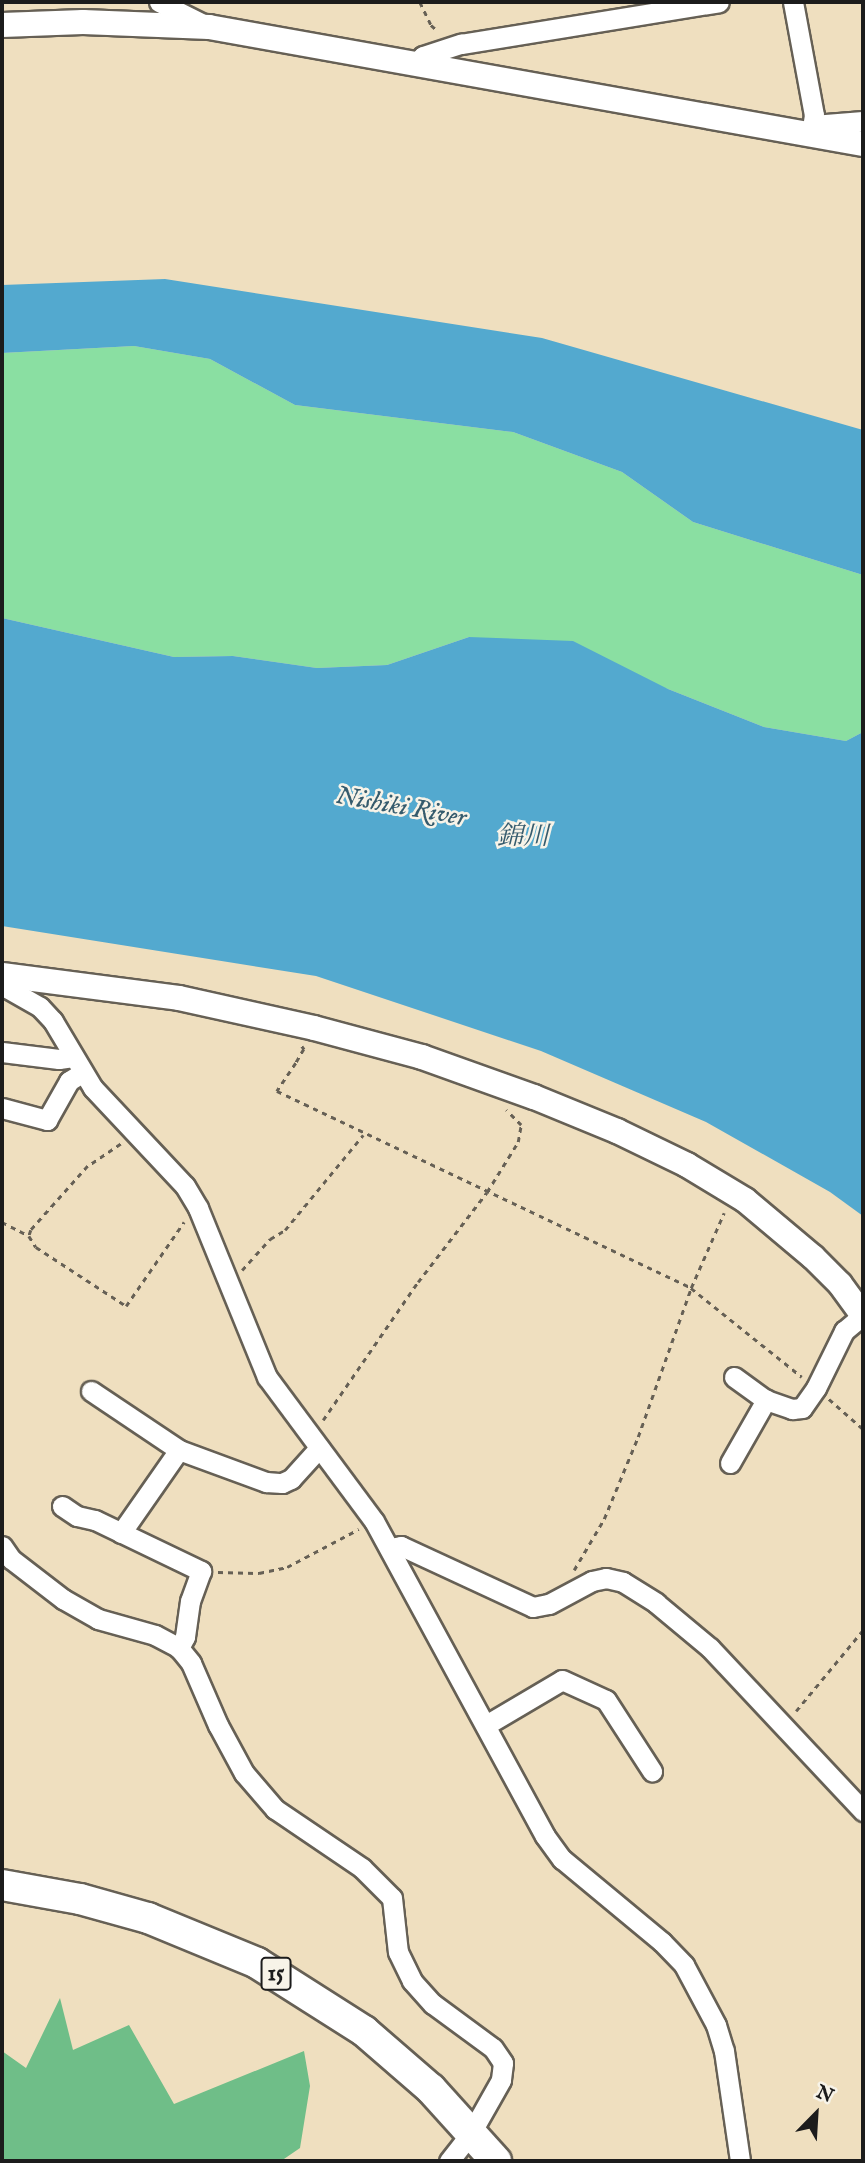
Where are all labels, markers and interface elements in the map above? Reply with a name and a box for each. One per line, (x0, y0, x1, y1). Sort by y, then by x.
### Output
water label: Nishiki River (333, 780, 469, 834)
water label: 錦川 (497, 821, 549, 853)
road number: 15 (260, 1954, 292, 1994)
north arrow (781, 2079, 851, 2149)
text: N (812, 2081, 837, 2109)

